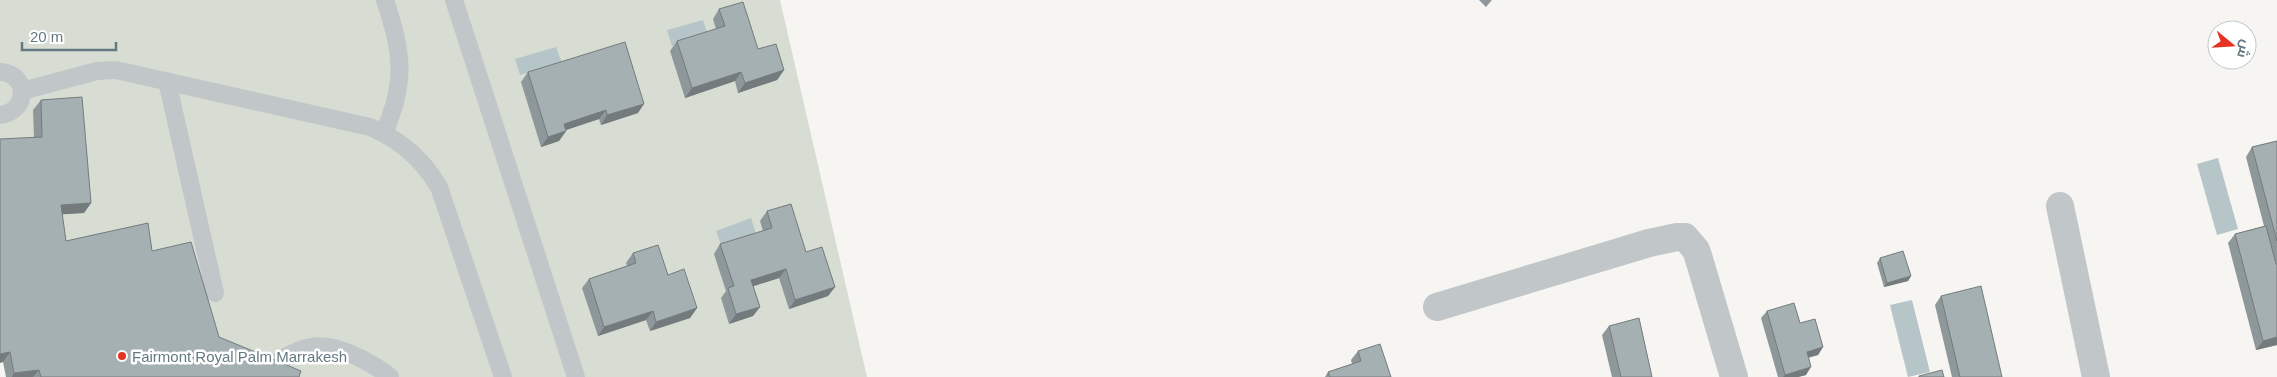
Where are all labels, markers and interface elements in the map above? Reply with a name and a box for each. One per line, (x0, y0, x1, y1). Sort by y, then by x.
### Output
scale bar (22, 20, 116, 52)
north arrow (2207, 20, 2257, 70)
text: 20 m (30, 28, 63, 45)
text: ش (2233, 38, 2255, 60)
place label: Fairmont Royal Palm Marrakesh (132, 348, 347, 365)
marker: Fairmont Royal Palm Marrakesh (116, 350, 128, 362)

